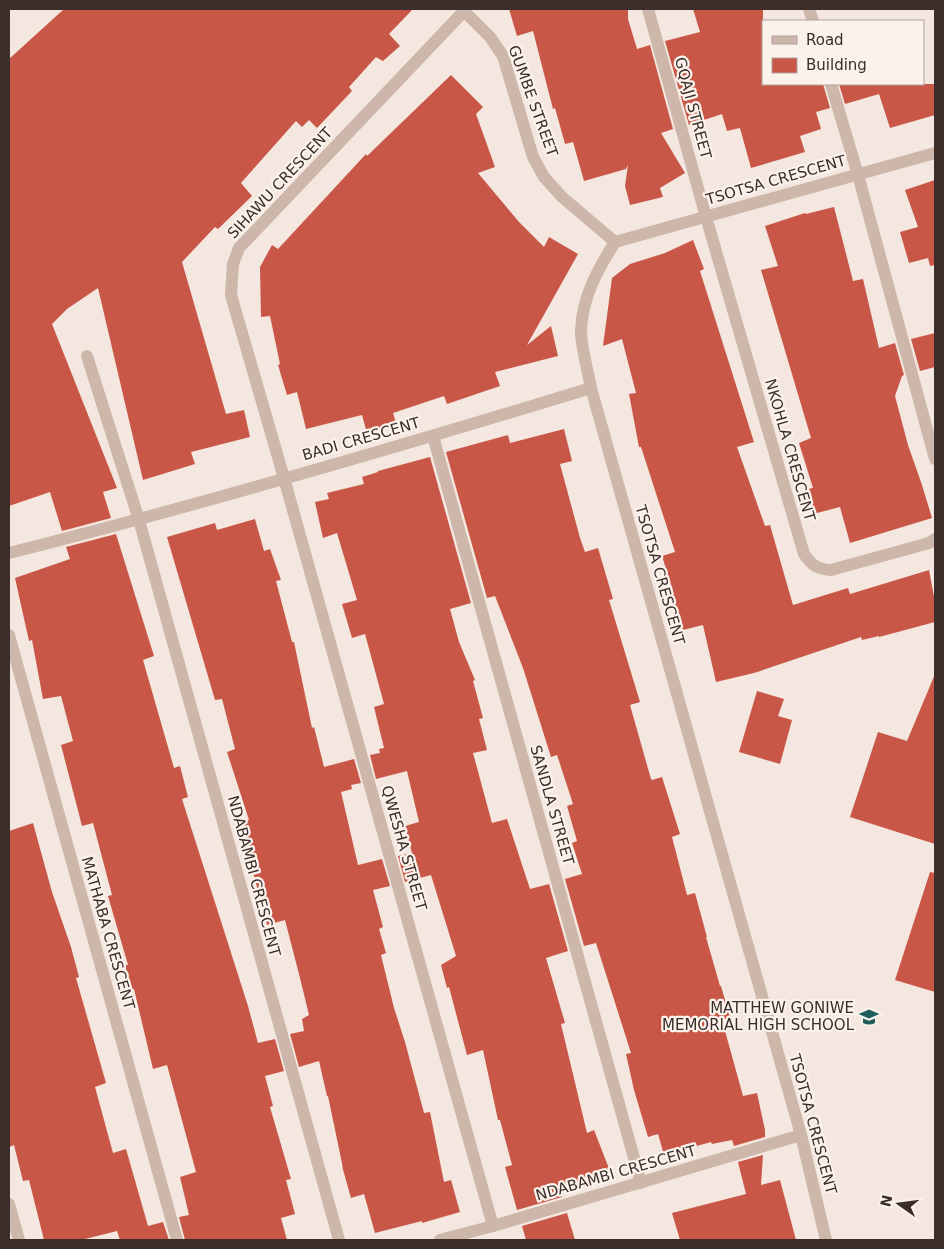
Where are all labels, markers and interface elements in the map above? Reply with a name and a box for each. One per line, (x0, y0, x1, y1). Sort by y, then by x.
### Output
legend (762, 20, 924, 85)
text: Road (806, 31, 844, 49)
street label: GUMBE STREET (504, 43, 562, 160)
street label: GQAJI STREET (671, 55, 715, 162)
text: Building (806, 56, 867, 74)
street label: SIHAWU CRESCENT (224, 123, 337, 242)
street label: TSOTSA CRESCENT (703, 151, 849, 209)
street label: NKOHLA CRESCENT (761, 377, 819, 524)
street label: BADI CRESCENT (300, 413, 423, 464)
street label: TSOTSA CRESCENT (631, 502, 689, 648)
street label: SANDLA STREET (526, 743, 578, 868)
street label: QWESHA STREET (378, 783, 431, 913)
street label: NDABAMBI CRESCENT (224, 794, 284, 959)
street label: MATHABA CRESCENT (78, 854, 139, 1012)
place label: MATTHEW GONIWE MEMORIAL HIGH SCHOOL (662, 999, 855, 1034)
school or university icon: MATTHEW GONIWE MEMORIAL HIGH SCHOOL (858, 1006, 880, 1028)
street label: TSOTSA CRESCENT (785, 1051, 841, 1197)
street label: NDABAMBI CRESCENT (534, 1141, 699, 1205)
north arrow (874, 1179, 924, 1229)
text: N (877, 1193, 896, 1208)

